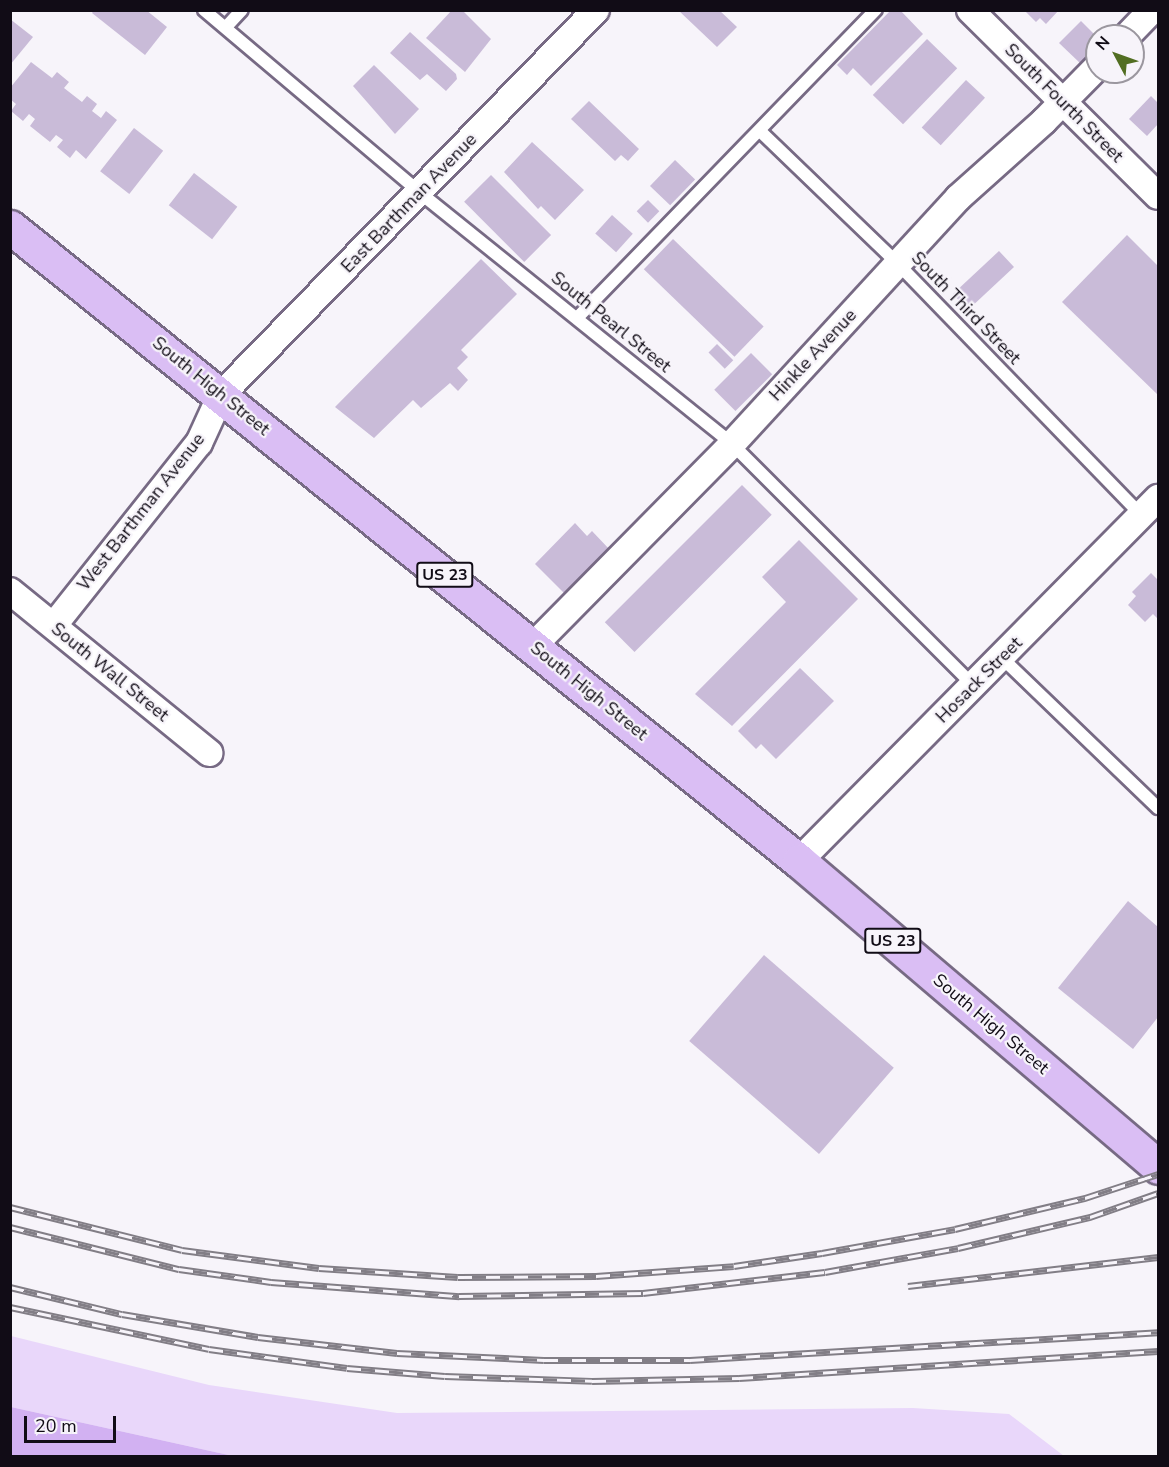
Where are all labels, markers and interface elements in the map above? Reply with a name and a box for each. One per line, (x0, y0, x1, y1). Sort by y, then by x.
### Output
north arrow (1085, 24, 1145, 84)
text: N (1091, 32, 1115, 55)
street label: South Fourth Street (1000, 39, 1128, 167)
street label: East Barthman Avenue (337, 129, 481, 277)
street label: South Third Street (907, 247, 1025, 369)
street label: South Pearl Street (547, 267, 675, 377)
street label: Hinkle Avenue (765, 305, 861, 405)
street label: South High Street (148, 332, 274, 440)
street label: West Barthman Avenue (73, 429, 209, 595)
road number: US 23 (415, 562, 475, 588)
street label: South Wall Street (47, 618, 173, 726)
street label: Hosack Street (931, 632, 1027, 728)
street label: South High Street (526, 637, 652, 745)
road number: US 23 (863, 928, 923, 954)
street label: South High Street (929, 969, 1053, 1079)
scale bar (27, 1404, 118, 1442)
text: 20 m (35, 1414, 77, 1438)

